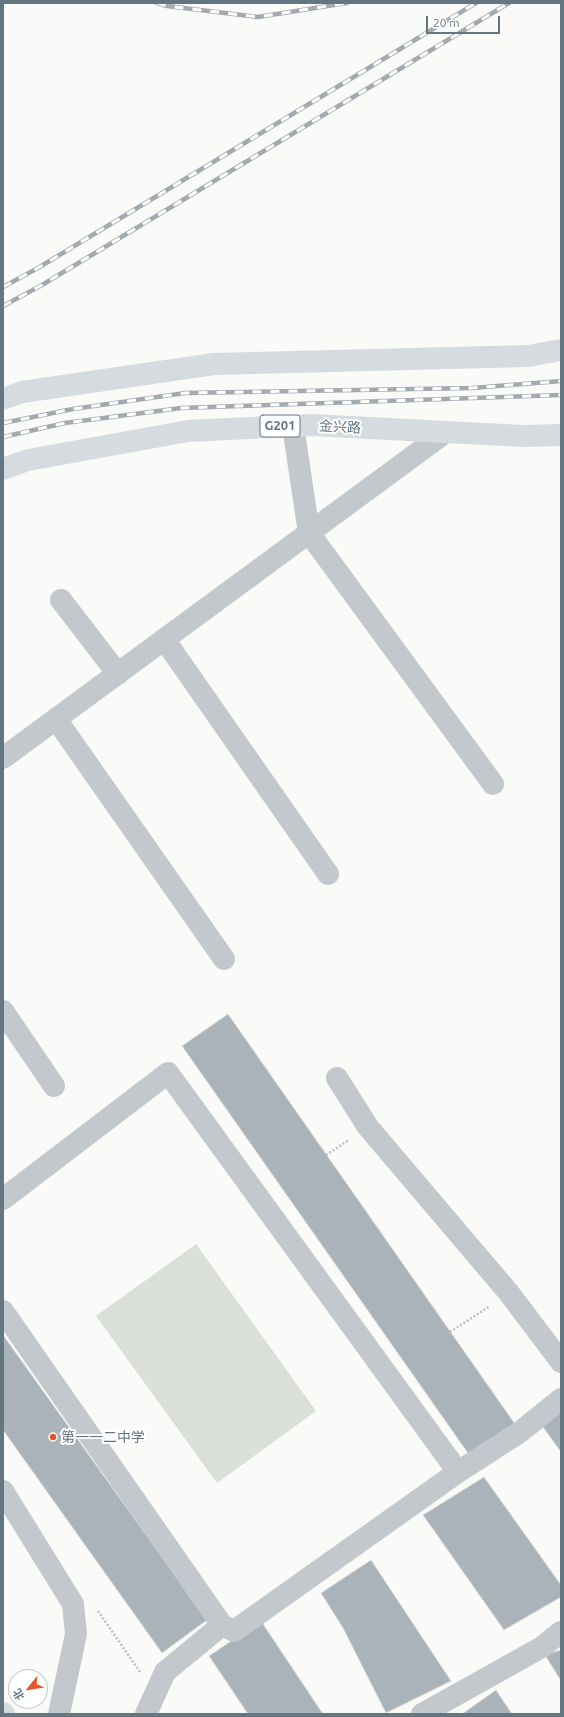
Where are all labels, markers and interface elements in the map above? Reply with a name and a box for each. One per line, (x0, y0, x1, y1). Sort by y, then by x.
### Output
scale bar (428, 8, 502, 34)
text: 20 m (433, 16, 460, 29)
road number: G201 (260, 415, 300, 437)
street label: 金兴路 (319, 418, 361, 436)
place label: 第一一二中学 (61, 1429, 145, 1445)
marker: 第一一二中学 (48, 1432, 58, 1442)
north arrow (8, 1669, 48, 1709)
text: 北 (11, 1687, 26, 1702)

